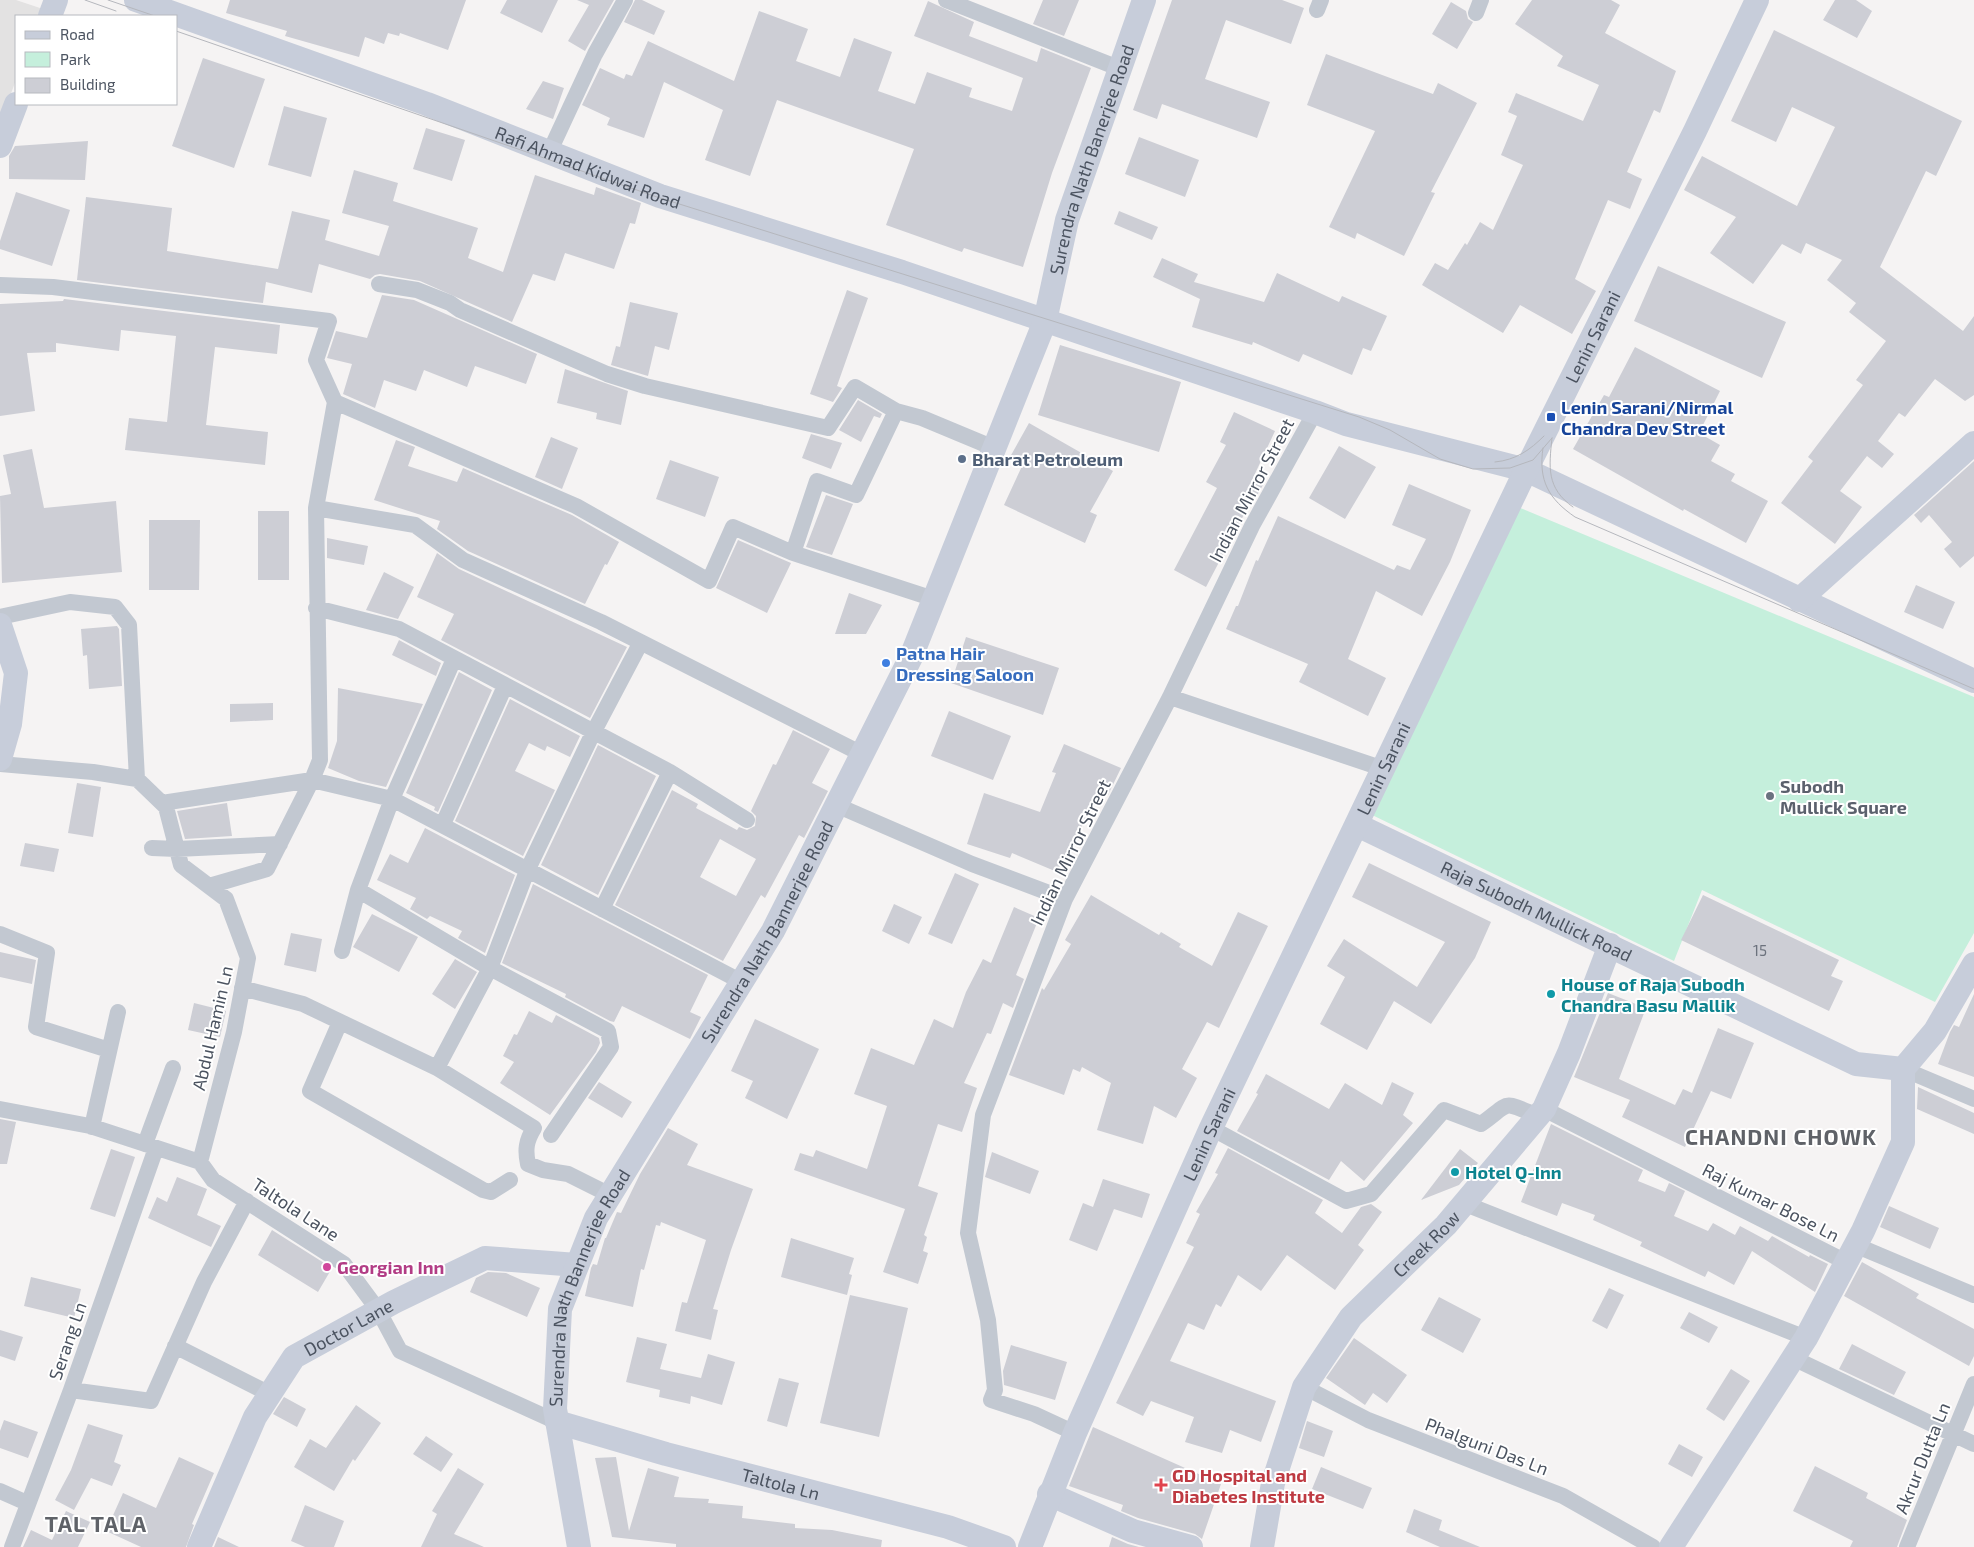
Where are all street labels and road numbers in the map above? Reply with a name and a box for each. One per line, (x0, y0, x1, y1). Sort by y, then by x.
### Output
street label: Surendra Nath Banerjee Road (1044, 42, 1139, 277)
street label: Rafi Ahmad Kidwai Road (492, 121, 683, 213)
street label: Lenin Sarani (1560, 287, 1625, 386)
street label: Indian Mirror Street (1204, 414, 1298, 566)
street label: Lenin Sarani (1351, 719, 1415, 819)
street label: Indian Mirror Street (1025, 775, 1115, 929)
street label: Surendra Nath Bannerjee Road (696, 817, 838, 1046)
street label: Raja Subodh Mullick Road (1437, 856, 1636, 966)
street label: Abdul Hamin Ln (187, 964, 237, 1092)
street label: Lenin Sarani (1178, 1084, 1240, 1184)
street label: Raj Kumar Bose Ln (1699, 1158, 1843, 1246)
street label: Surendra Nath Bannerjee Road (544, 1165, 635, 1407)
street label: Taltola Lane (248, 1173, 344, 1245)
street label: Creek Row (1388, 1206, 1464, 1282)
street label: Doctor Lane (300, 1294, 397, 1360)
street label: Serang Ln (43, 1299, 91, 1383)
street label: Akrur Dutta Ln (1890, 1399, 1954, 1517)
street label: Phalguni Das Ln (1422, 1412, 1552, 1480)
street label: Taltola Ln (739, 1463, 822, 1504)

